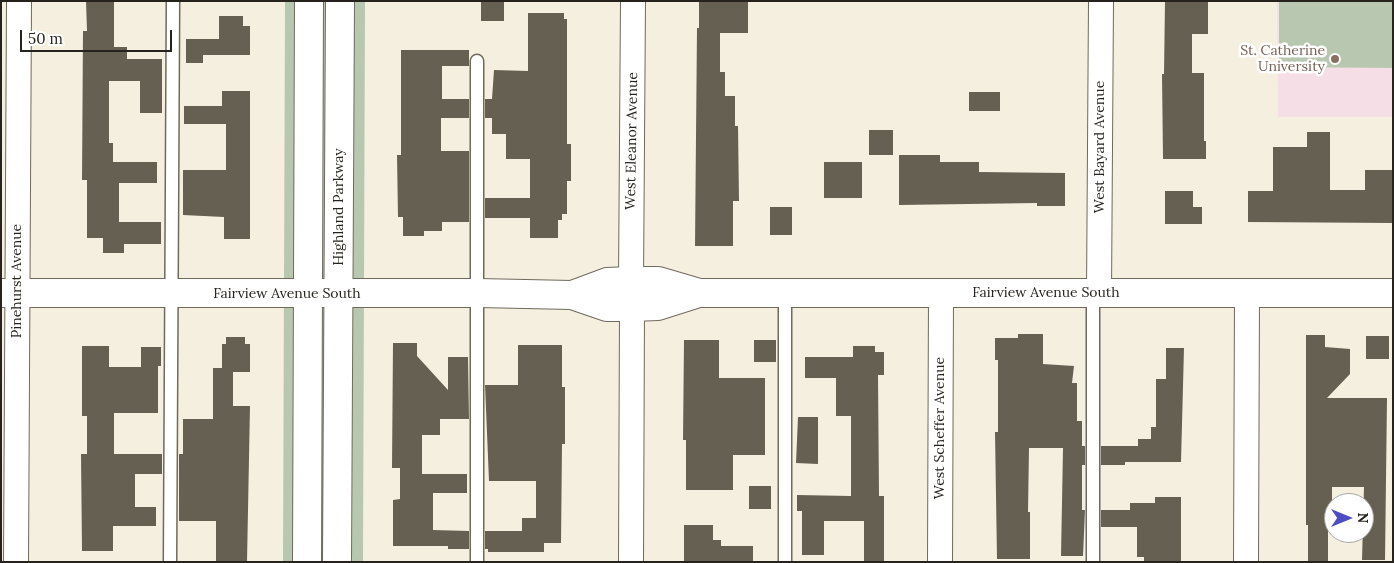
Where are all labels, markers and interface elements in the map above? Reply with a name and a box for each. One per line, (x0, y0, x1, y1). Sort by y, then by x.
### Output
scale bar (22, 20, 175, 52)
text: 50 m (28, 29, 63, 48)
place label: St. Catherine University (1240, 43, 1325, 75)
marker: St. Catherine University (1329, 53, 1341, 65)
street label: West Eleanor Avenue (622, 72, 642, 210)
street label: West Bayard Avenue (1092, 81, 1108, 213)
street label: Highland Parkway (331, 148, 347, 266)
street label: Pinehurst Avenue (9, 224, 25, 338)
street label: Fairview Avenue South (972, 285, 1120, 301)
street label: Fairview Avenue South (213, 286, 361, 302)
street label: West Scheffer Avenue (932, 357, 948, 499)
north arrow (1324, 493, 1374, 543)
text: N (1354, 513, 1372, 523)

